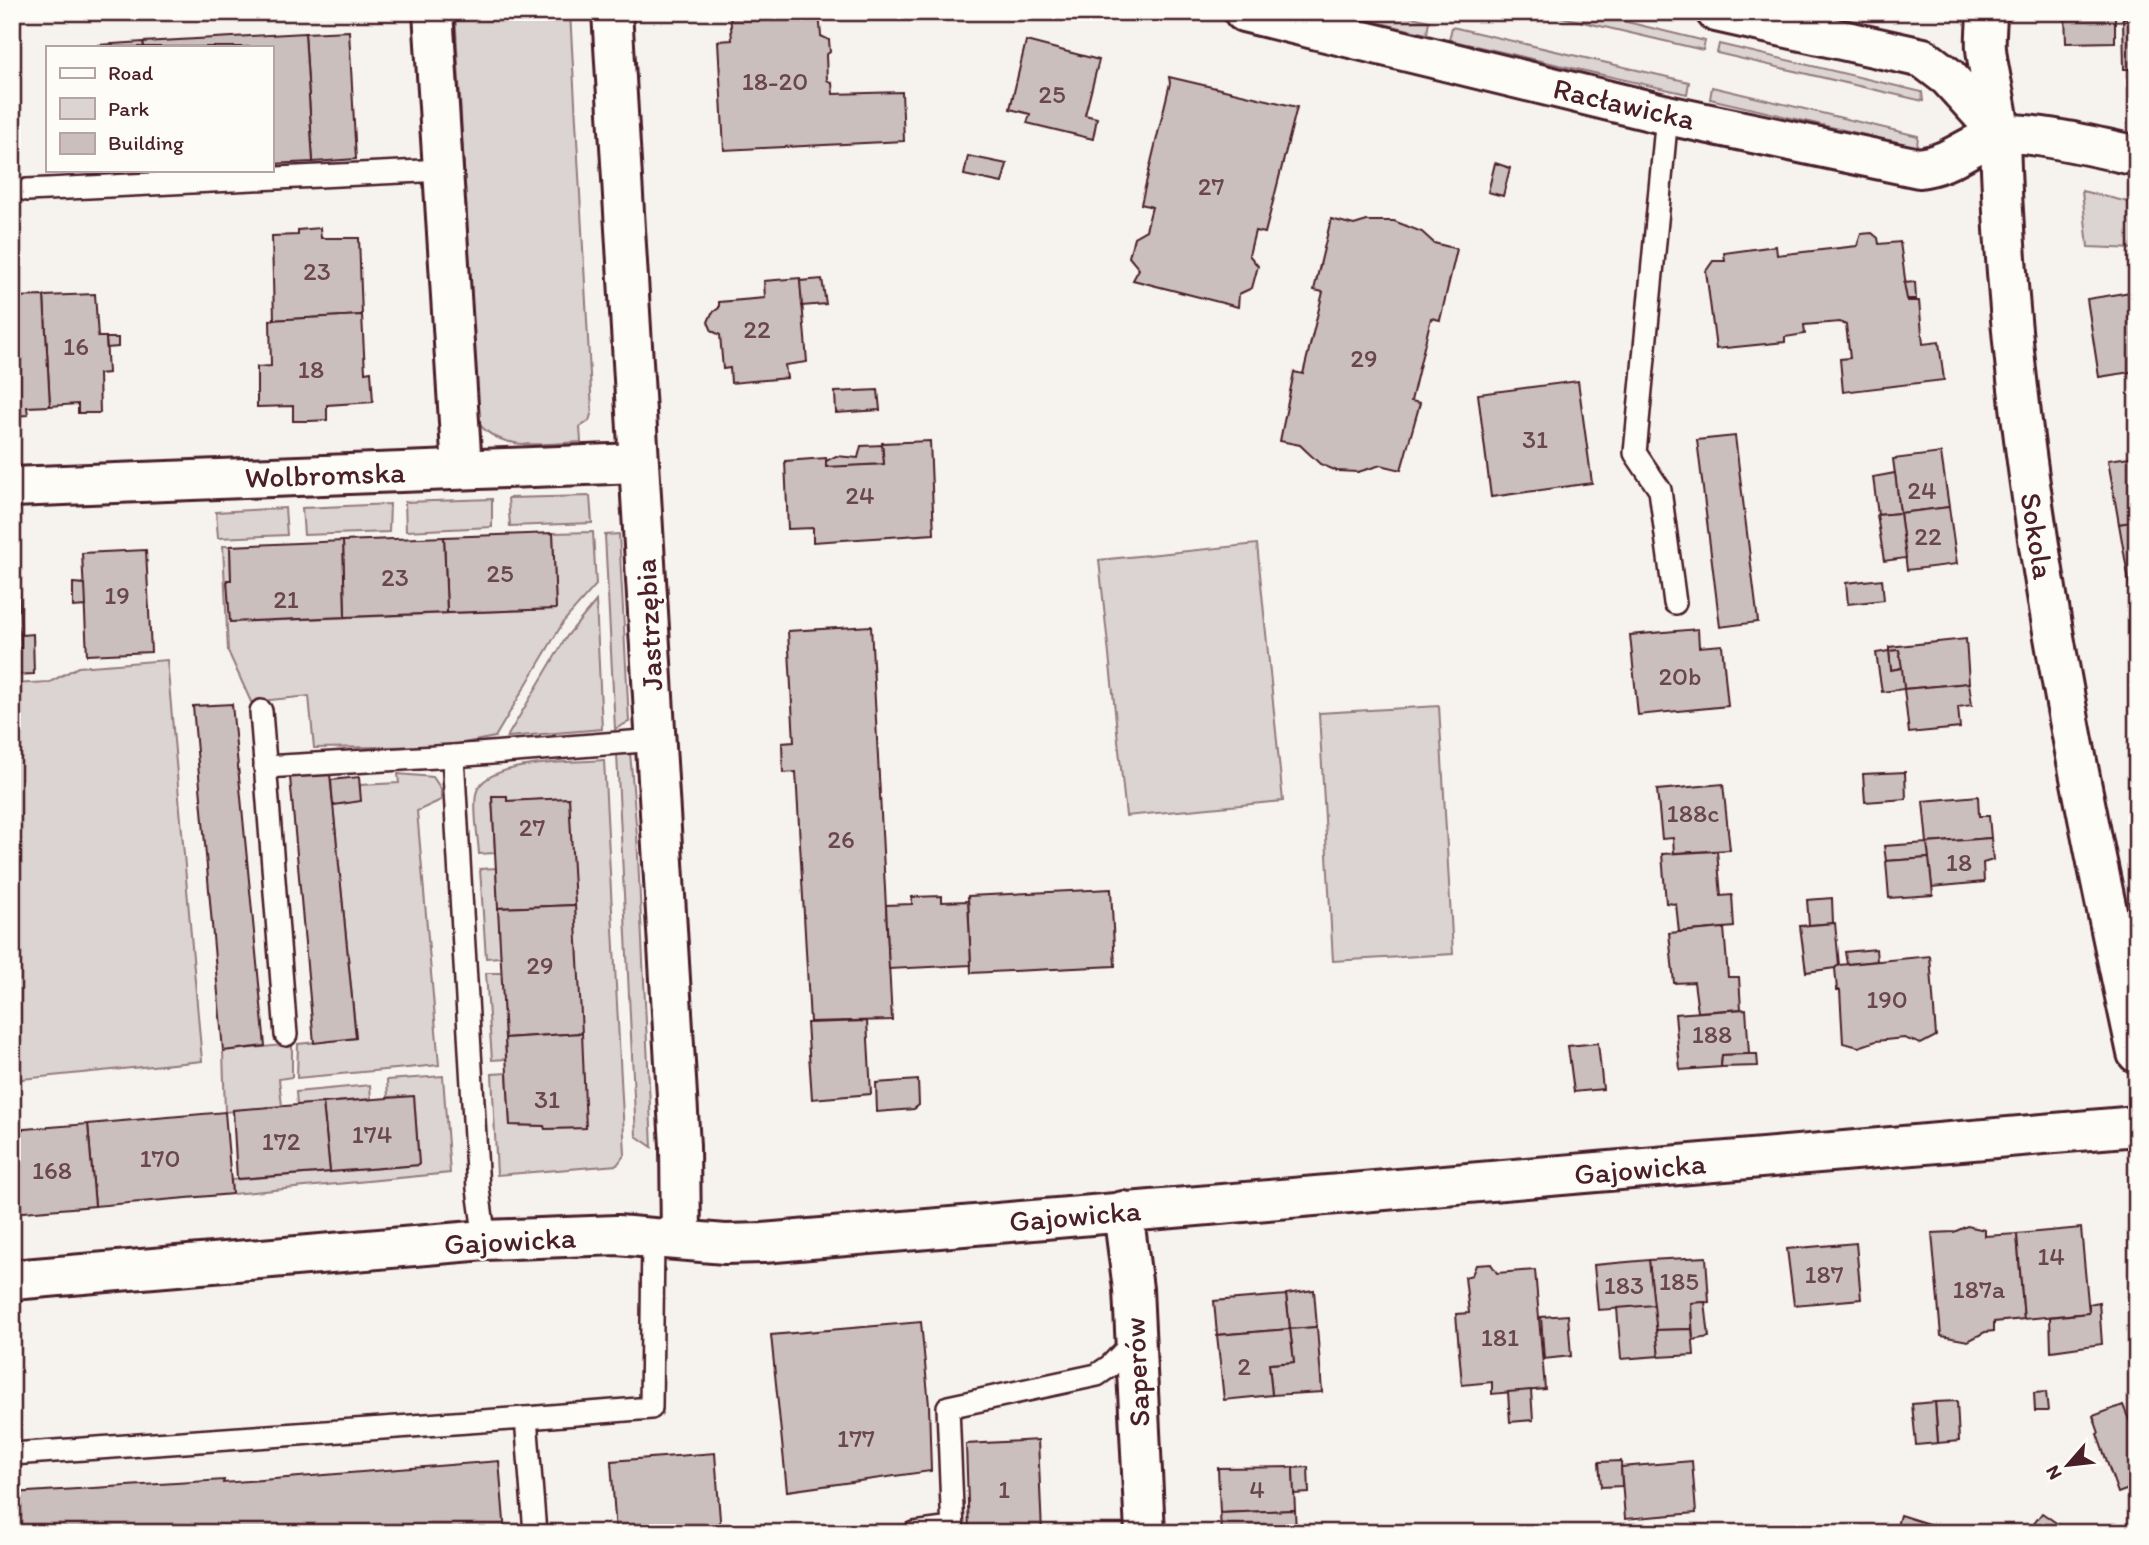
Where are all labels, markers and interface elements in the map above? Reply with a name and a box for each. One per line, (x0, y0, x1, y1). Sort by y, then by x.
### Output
legend (46, 46, 273, 172)
text: Road (108, 60, 154, 85)
house number: 18-20 (742, 65, 808, 97)
street label: Racławicka (1550, 69, 1699, 138)
house number: 25 (1038, 78, 1066, 110)
text: Park (108, 96, 150, 121)
text: Building (108, 130, 184, 155)
house number: 27 (1198, 170, 1224, 202)
house number: 23 (303, 255, 331, 287)
house number: 22 (743, 313, 771, 345)
house number: 16 (63, 330, 89, 362)
house number: 29 (1350, 342, 1378, 374)
house number: 18 (298, 353, 324, 385)
house number: 31 (1522, 423, 1548, 455)
street label: Wolbromska (244, 453, 406, 496)
house number: 24 (1907, 474, 1937, 506)
house number: 24 (845, 479, 875, 511)
street label: Sokola (2012, 490, 2063, 582)
house number: 22 (1914, 520, 1942, 552)
house number: 25 (486, 557, 514, 589)
street label: Jastrzębia (627, 558, 670, 692)
house number: 23 (381, 561, 409, 593)
house number: 19 (104, 579, 130, 611)
house number: 21 (273, 583, 299, 615)
house number: 20b (1658, 660, 1702, 692)
house number: 188c (1667, 797, 1719, 829)
house number: 27 (519, 811, 545, 843)
house number: 26 (827, 823, 855, 855)
house number: 18 (1946, 846, 1972, 878)
house number: 29 (526, 949, 554, 981)
house number: 190 (1866, 983, 1908, 1015)
house number: 188 (1692, 1018, 1732, 1050)
house number: 31 (534, 1083, 560, 1115)
house number: 174 (352, 1118, 393, 1150)
house number: 172 (262, 1125, 301, 1157)
house number: 170 (140, 1142, 180, 1174)
street label: Gajowicka (1572, 1144, 1708, 1193)
house number: 168 (32, 1154, 72, 1186)
street label: Gajowicka (1007, 1191, 1143, 1240)
street label: Gajowicka (443, 1219, 577, 1262)
house number: 14 (2037, 1240, 2065, 1272)
house number: 187 (1804, 1258, 1844, 1290)
house number: 185 (1659, 1265, 1699, 1297)
house number: 183 (1604, 1269, 1644, 1301)
house number: 187a (1953, 1273, 2006, 1305)
street label: Saperów (1115, 1316, 1158, 1428)
house number: 181 (1481, 1321, 1519, 1353)
house number: 2 (1237, 1350, 1251, 1382)
house number: 177 (837, 1422, 875, 1454)
north arrow (2034, 1430, 2104, 1500)
text: N (2040, 1462, 2067, 1484)
house number: 1 (998, 1473, 1010, 1505)
house number: 4 (1249, 1473, 1265, 1505)

